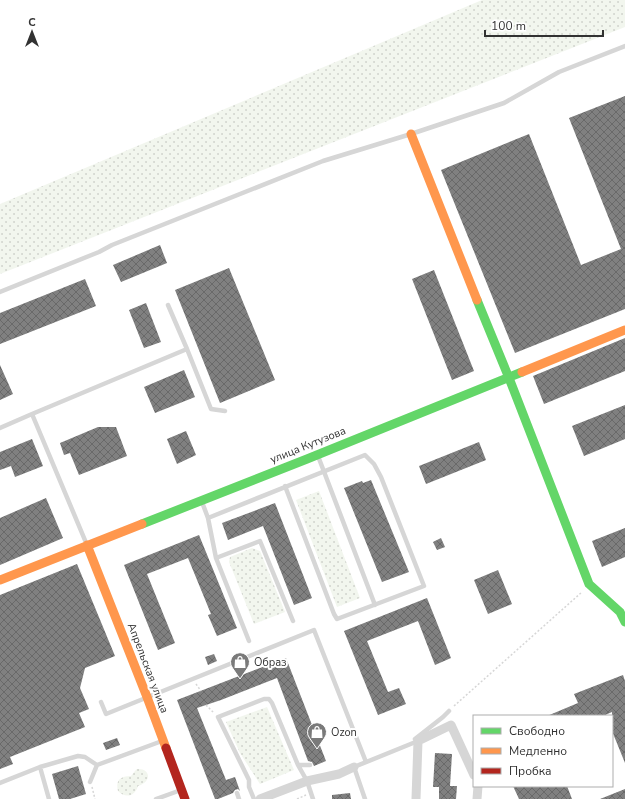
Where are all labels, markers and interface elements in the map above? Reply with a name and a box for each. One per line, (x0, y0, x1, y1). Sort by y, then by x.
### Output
north arrow (12, 12, 52, 52)
scale bar (485, 12, 603, 38)
text: С (28, 15, 36, 30)
text: 100 m (491, 18, 526, 34)
street label: улица Кутузова (268, 423, 348, 467)
street label: Апрельская улица (124, 621, 172, 715)
shop icon: Образ (229, 651, 251, 679)
place label: Образ (254, 655, 287, 670)
legend (473, 715, 613, 787)
shop icon: Ozon (306, 721, 328, 749)
text: Свободно (509, 723, 565, 739)
place label: Ozon (331, 725, 357, 740)
text: Медленно (509, 743, 567, 759)
text: Пробка (509, 763, 552, 779)

